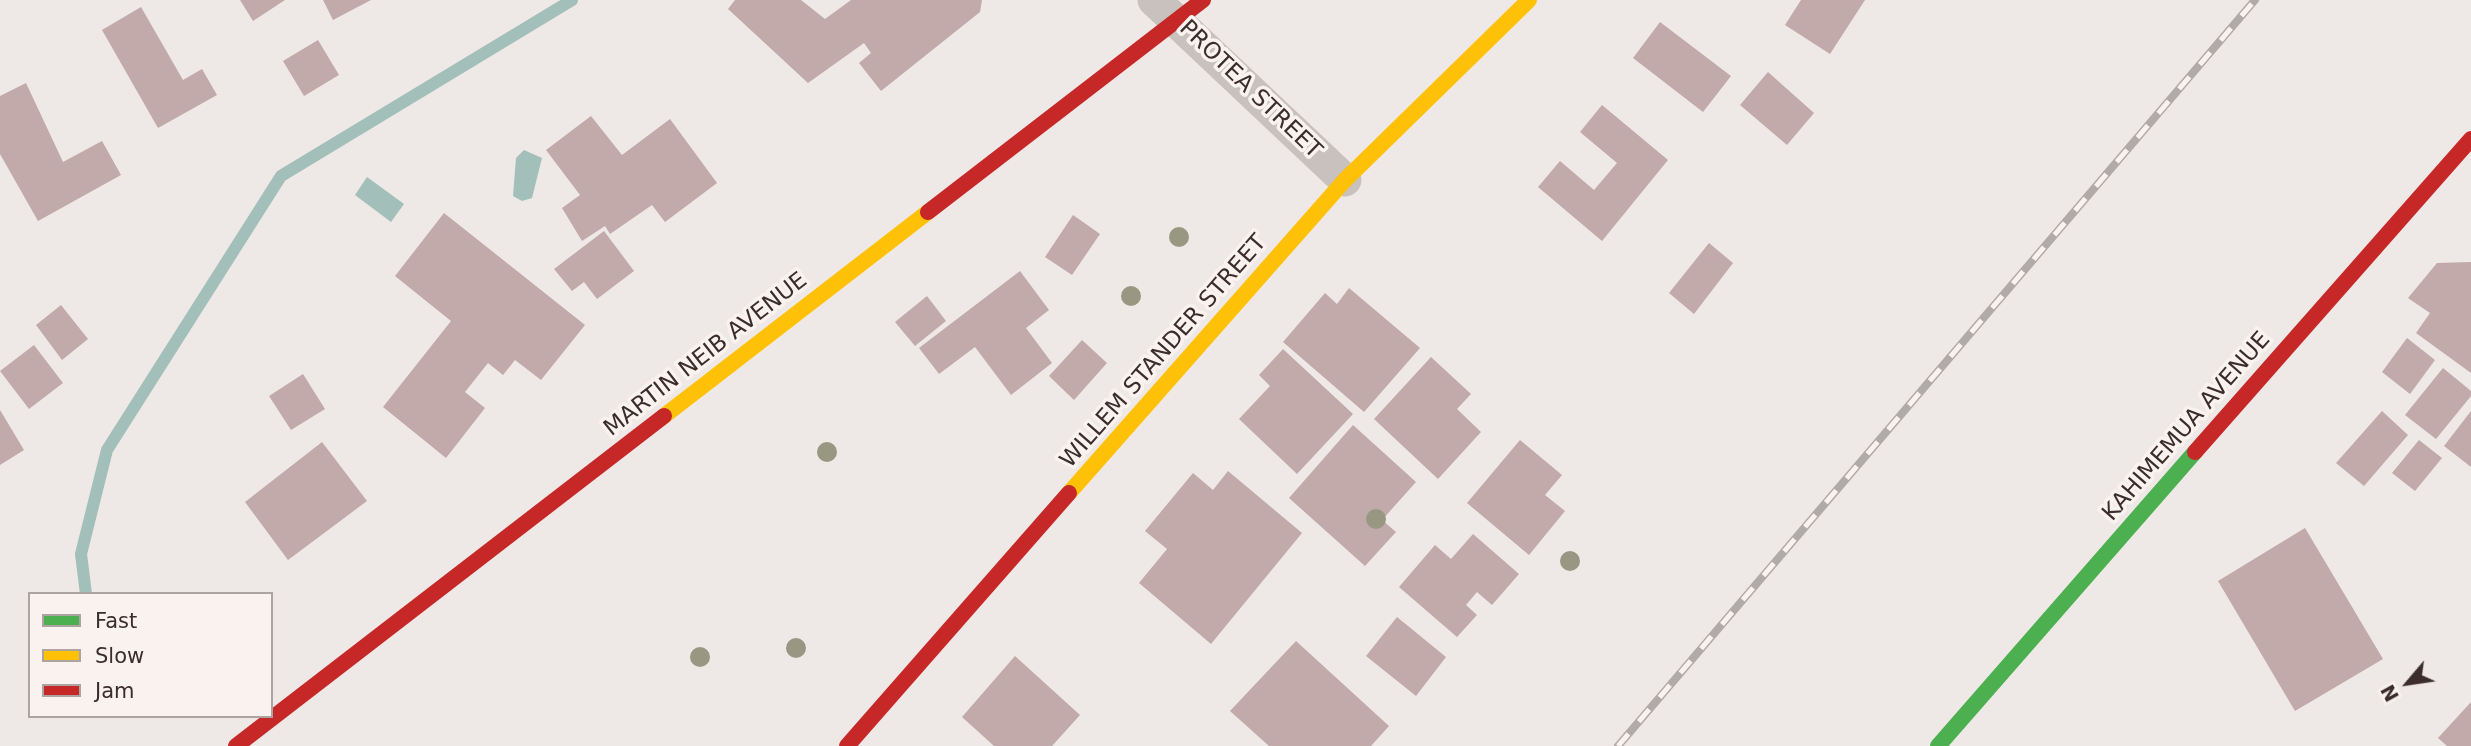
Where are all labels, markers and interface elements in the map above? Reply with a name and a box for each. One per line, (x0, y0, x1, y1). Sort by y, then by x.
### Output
street label: PROTEA STREET (1173, 15, 1327, 165)
street label: WILLEM STANDER STREET (1055, 230, 1273, 474)
street label: MARTIN NEIB AVENUE (599, 267, 813, 443)
street label: KAHIMEMUA AVENUE (2097, 327, 2277, 527)
legend (28, 592, 273, 718)
text: Fast (95, 609, 137, 633)
text: Slow (95, 644, 144, 668)
north arrow (2373, 648, 2443, 718)
text: Jam (95, 679, 135, 703)
text: N (2376, 681, 2403, 705)

